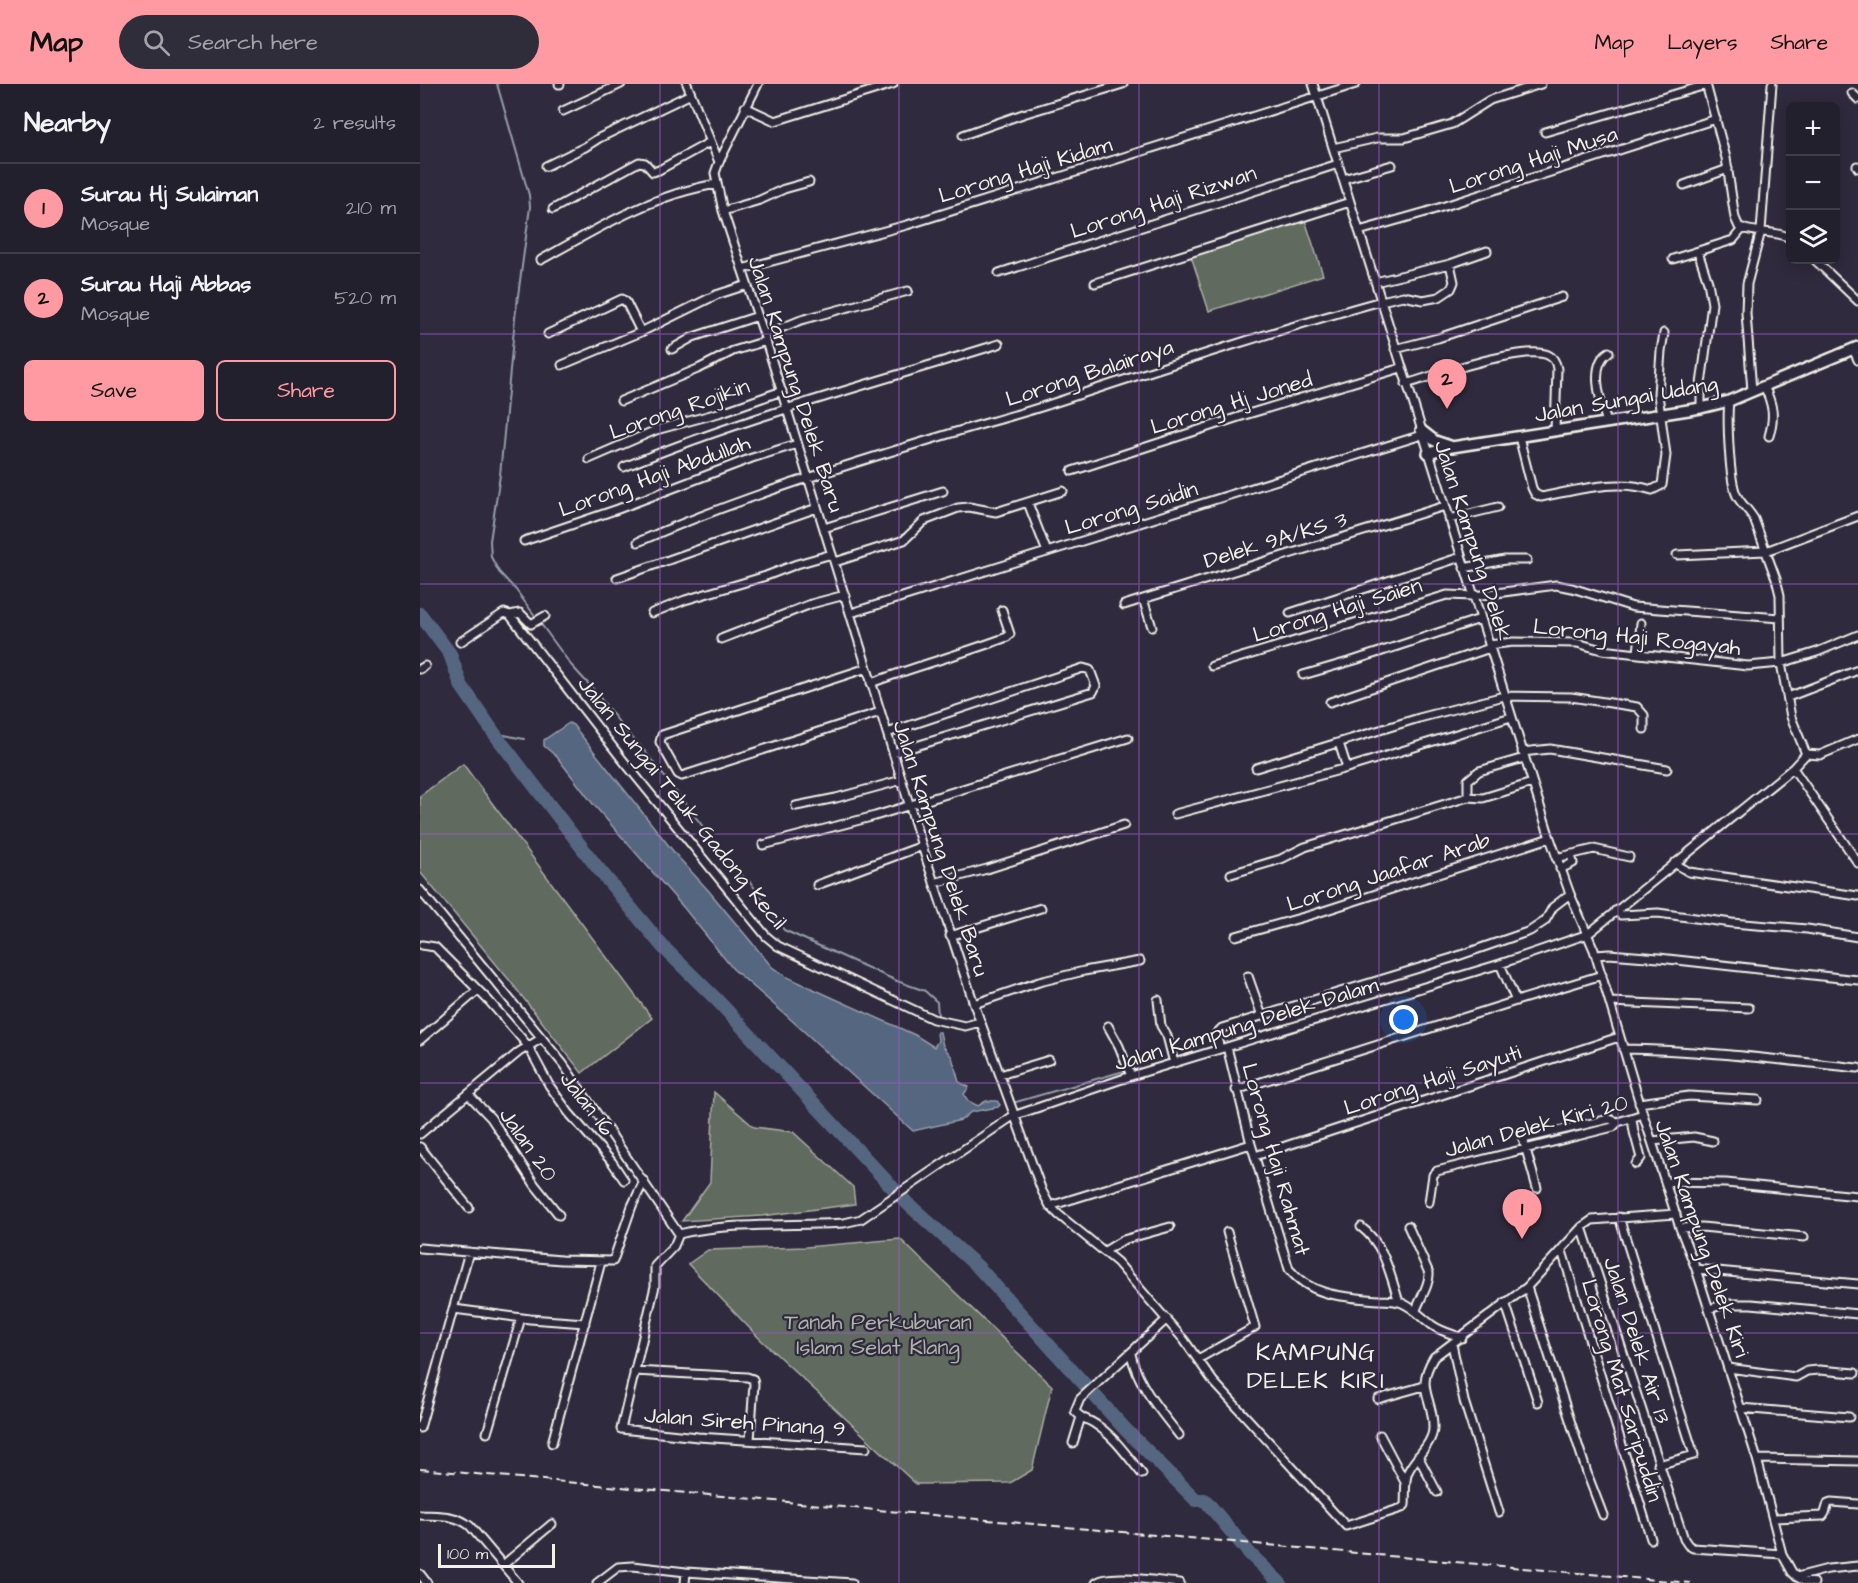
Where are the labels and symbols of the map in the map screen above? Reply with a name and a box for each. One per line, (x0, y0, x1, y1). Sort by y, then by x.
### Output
street label: Lorong Haji Musa (1445, 119, 1622, 203)
street label: Lorong Haji Kidam (935, 129, 1116, 213)
street label: Lorong Haji Rizwan (1067, 158, 1261, 248)
street label: Jalan Kampung Delek Baru (739, 252, 852, 517)
street label: Lorong Balairaya (1002, 332, 1178, 416)
pin: 2 (1428, 360, 1466, 409)
street label: Lorong Hj Joned (1147, 364, 1316, 444)
street label: Jalan Sungai Udang (1532, 368, 1720, 432)
street label: Lorong Rojikin (605, 371, 754, 449)
street label: Lorong Haji Abdullah (554, 427, 755, 526)
street label: Jalan Kampung Delek (1425, 436, 1520, 645)
street label: Lorong Saidin (1061, 474, 1202, 544)
street label: Delek 9A/KS 3 (1200, 504, 1351, 577)
street label: Lorong Haji Saien (1249, 570, 1426, 652)
street label: Lorong Haji Rogayah (1531, 611, 1742, 665)
street label: Jalan Sungai Teluk Gadong Kecil (569, 670, 794, 937)
street label: Jalan Kampung Delek Baru (884, 716, 997, 981)
street label: Lorong Jaafar Arab (1283, 825, 1495, 921)
street label: Jalan Kampung Delek Dalam (1111, 969, 1383, 1080)
your location (1389, 1005, 1418, 1034)
street label: Lorong Haji Sayuti (1340, 1037, 1525, 1125)
street label: Lorong Haji Rahmat (1232, 1060, 1318, 1260)
street label: Jalan 16 (552, 1065, 622, 1143)
street label: Jalan Delek Kiri 20 (1441, 1087, 1632, 1166)
street label: Jalan 20 (491, 1102, 565, 1188)
street label: Jalan Kampung Delek Kiri (1645, 1115, 1757, 1362)
pin: 1 (1502, 1190, 1542, 1239)
street label: Jalan Delek Air 13 (1595, 1253, 1678, 1428)
street label: Lorong Mat Saripuddin (1572, 1275, 1670, 1506)
park label: Tanah Perkuburan Islam Selat Klang (784, 1307, 972, 1364)
district label: KAMPUNG DELEK KIRI (1247, 1336, 1385, 1398)
street label: Jalan Sireh Pinang 9 (643, 1400, 847, 1446)
scale bar (438, 1541, 555, 1568)

